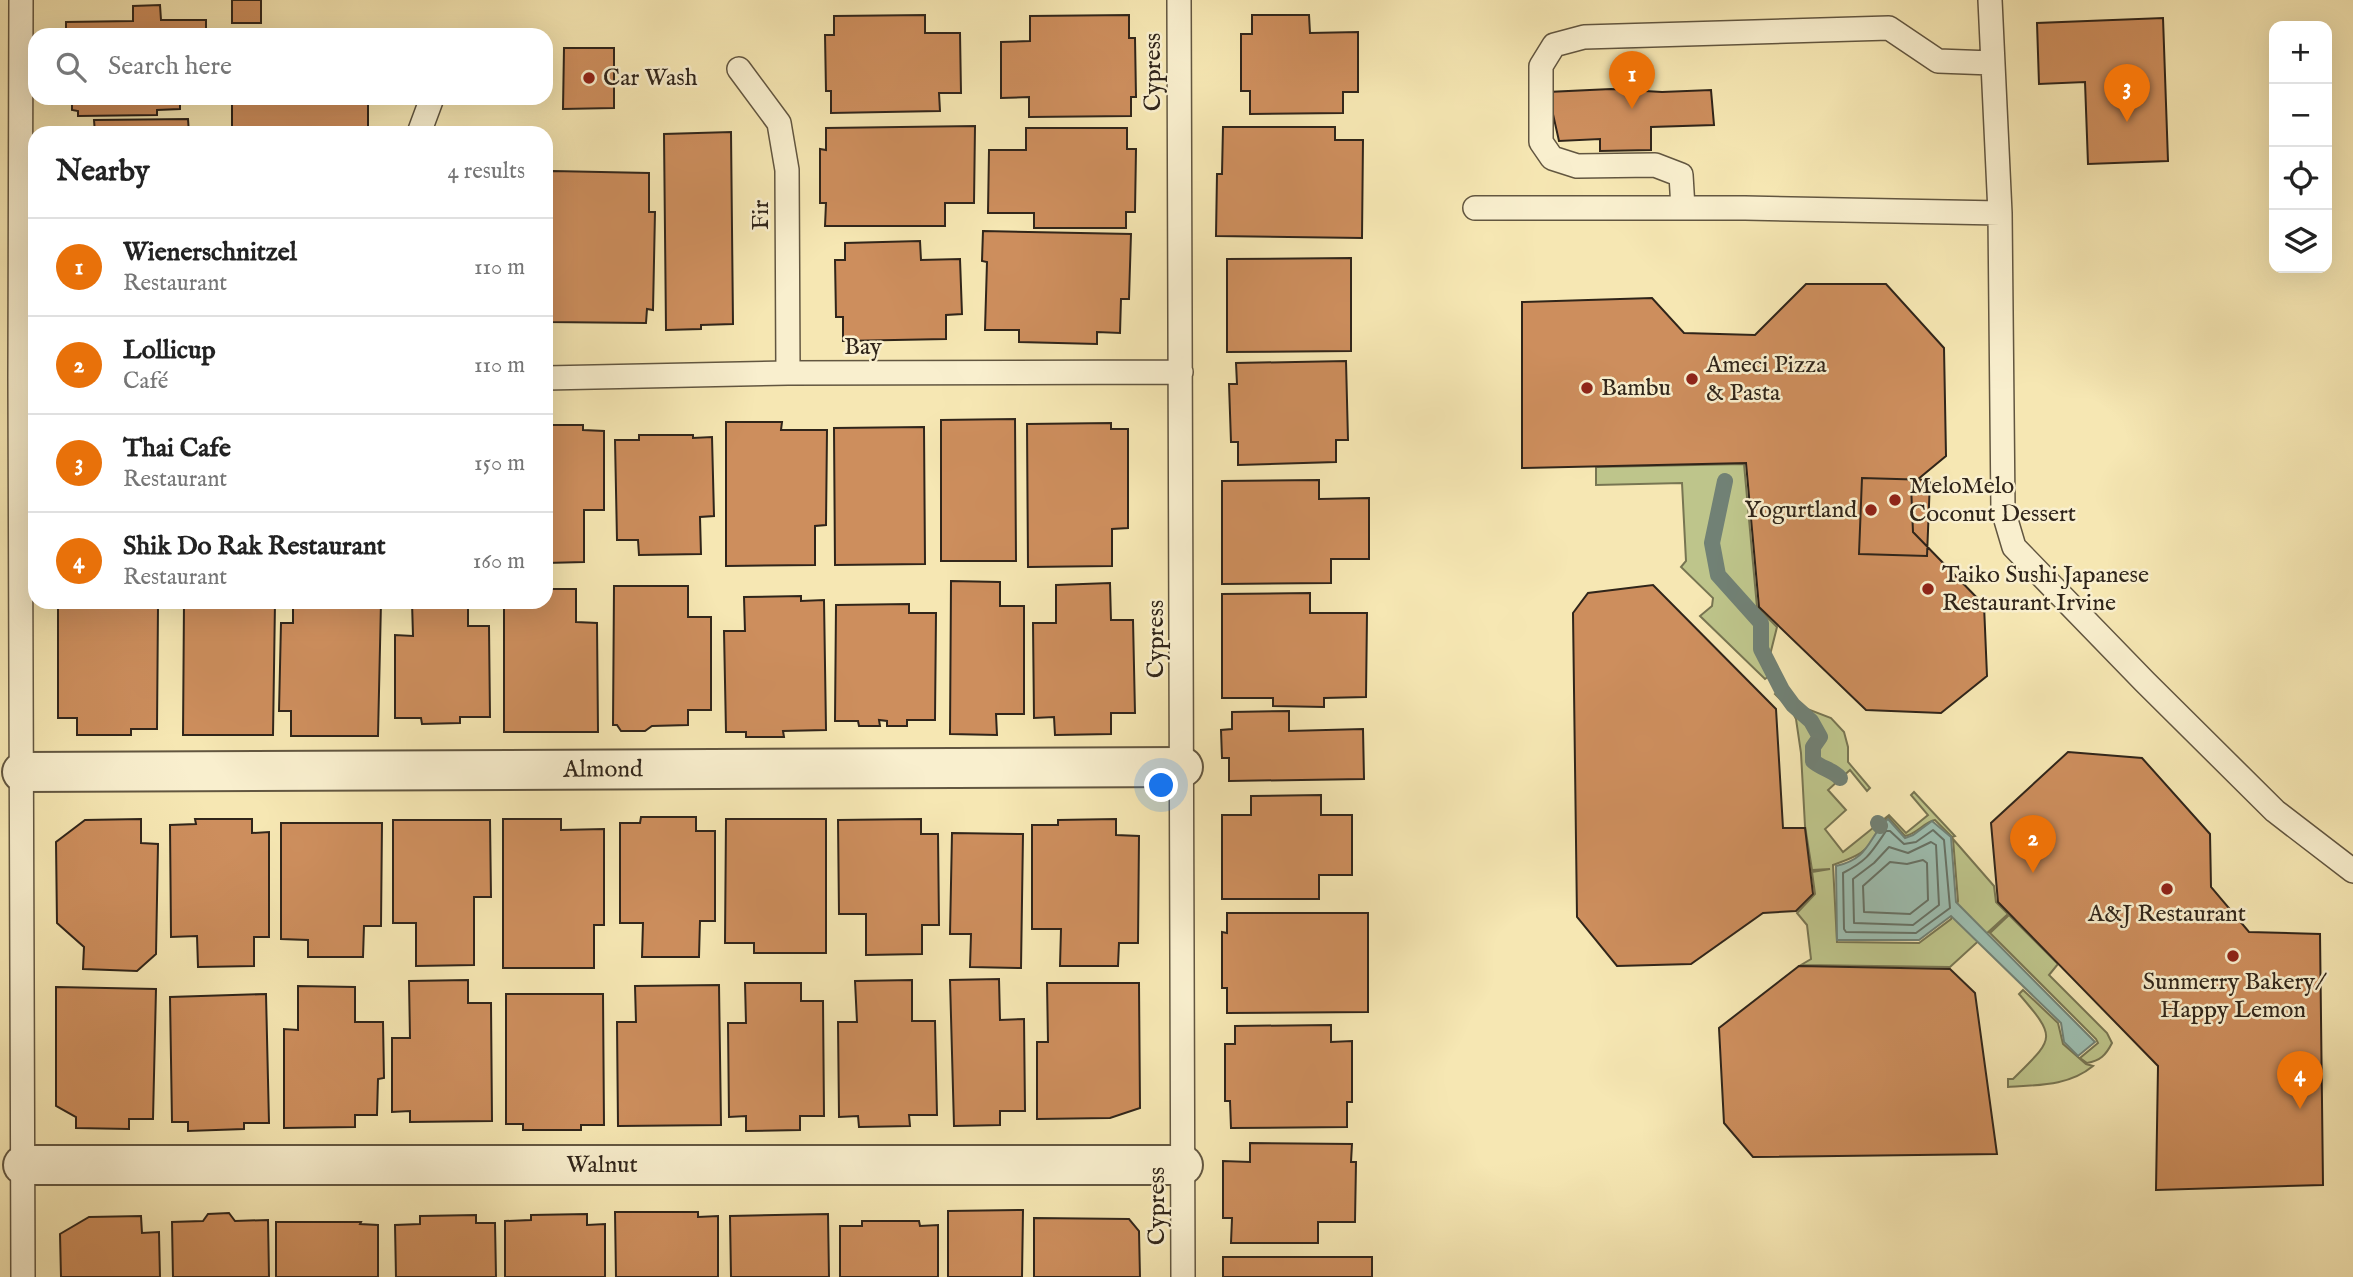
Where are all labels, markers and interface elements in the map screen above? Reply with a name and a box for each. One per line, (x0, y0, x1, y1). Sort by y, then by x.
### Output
map controls (2269, 21, 2332, 273)
button: + (2269, 21, 2332, 84)
search box (28, 28, 553, 105)
street label: Cypress (1138, 33, 1169, 111)
icon: search (52, 48, 90, 86)
text: Search here (108, 50, 232, 83)
pin: 1 (1609, 51, 1655, 109)
place label: Car Wash (603, 63, 698, 94)
pin: 3 (2104, 64, 2150, 122)
marker: Car Wash (581, 70, 597, 86)
button: − (2269, 84, 2332, 147)
button: locate (2269, 147, 2332, 210)
text: Nearby (56, 153, 149, 191)
text: 4 results (447, 157, 525, 186)
street label: Fir (746, 200, 777, 230)
button: layers (2269, 210, 2332, 273)
text: Wienerschnitzel (123, 236, 297, 269)
text: 1 (75, 253, 83, 282)
text: 110 m (474, 253, 525, 282)
text: Restaurant (123, 269, 227, 298)
street label: Bay (844, 332, 882, 363)
text: Lollicup (123, 334, 216, 367)
place label: Ameci Pizza & Pasta (1705, 350, 1827, 409)
text: 2 (74, 351, 84, 380)
text: 110 m (474, 351, 525, 380)
text: Café (123, 367, 168, 396)
marker: Ameci Pizza & Pasta (1684, 371, 1700, 387)
place label: Bambu (1601, 373, 1671, 404)
marker: Bambu (1579, 380, 1595, 396)
text: Thai Cafe (123, 432, 231, 465)
text: 3 (75, 449, 83, 478)
text: 150 m (474, 449, 525, 478)
text: Restaurant (123, 465, 227, 494)
place label: MeloMelo Coconut Dessert (1909, 471, 2076, 530)
marker: MeloMelo Coconut Dessert (1887, 492, 1903, 508)
place label: Yogurtland (1744, 495, 1857, 526)
marker: Yogurtland (1863, 502, 1879, 518)
text: Shik Do Rak Restaurant (123, 530, 386, 563)
text: 4 (73, 547, 85, 576)
text: 160 m (473, 547, 525, 576)
place label: Taiko Sushi Japanese Restaurant Irvine (1942, 560, 2149, 619)
text: Restaurant (123, 563, 227, 592)
marker: Taiko Sushi Japanese Restaurant Irvine (1920, 581, 1936, 597)
street label: Cypress (1141, 600, 1172, 678)
street label: Almond (562, 754, 643, 785)
your location (1144, 768, 1178, 802)
pin: 2 (2010, 815, 2056, 873)
marker: A&J Restaurant (2159, 881, 2175, 897)
place label: A&J Restaurant (2087, 899, 2246, 930)
marker: Sunmerry Bakery/ Happy Lemon (2225, 948, 2241, 964)
place label: Sunmerry Bakery/ Happy Lemon (2143, 967, 2327, 1026)
pin: 4 (2277, 1051, 2323, 1109)
street label: Walnut (566, 1150, 638, 1181)
street label: Cypress (1142, 1167, 1173, 1245)

